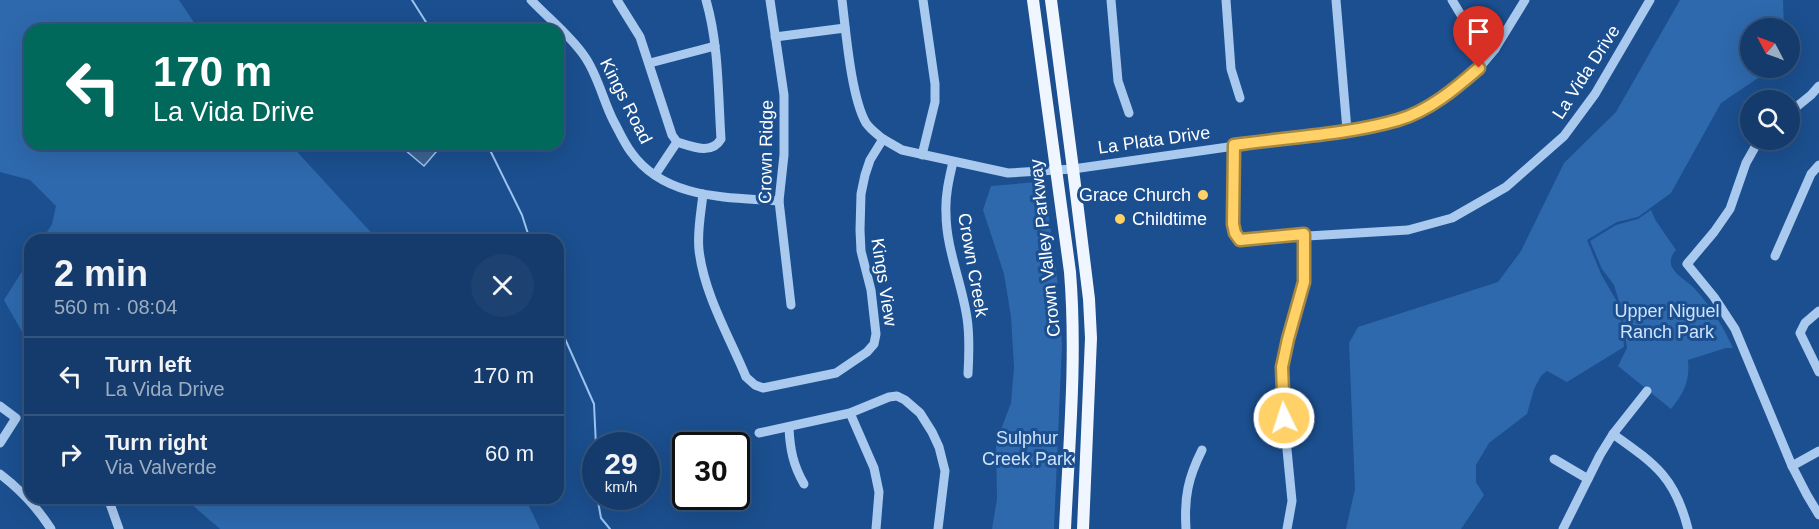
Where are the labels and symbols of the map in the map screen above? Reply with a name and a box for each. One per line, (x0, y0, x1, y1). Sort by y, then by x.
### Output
pin (1453, 6, 1504, 68)
north arrow (1740, 18, 1800, 78)
street label: La Vida Drive (1548, 21, 1624, 123)
street label: Kings Road (596, 55, 656, 147)
street label: Crown Ridge (755, 100, 777, 204)
street label: La Plata Drive (1097, 122, 1211, 158)
street label: Crown Valley Parkway (1026, 158, 1064, 338)
place label: Grace Church (1079, 185, 1191, 205)
marker: Grace Church (1196, 188, 1210, 202)
place label: Childtime (1132, 209, 1207, 229)
street label: Crown Creek (954, 212, 992, 319)
marker: Childtime (1113, 212, 1127, 226)
street label: Kings View (867, 237, 901, 328)
park label: Upper Niguel Ranch Park (1614, 301, 1720, 342)
position arrow (1252, 386, 1316, 450)
park label: Sulphur Creek Park (982, 428, 1073, 469)
speed limit sign: 30 (672, 432, 750, 510)

